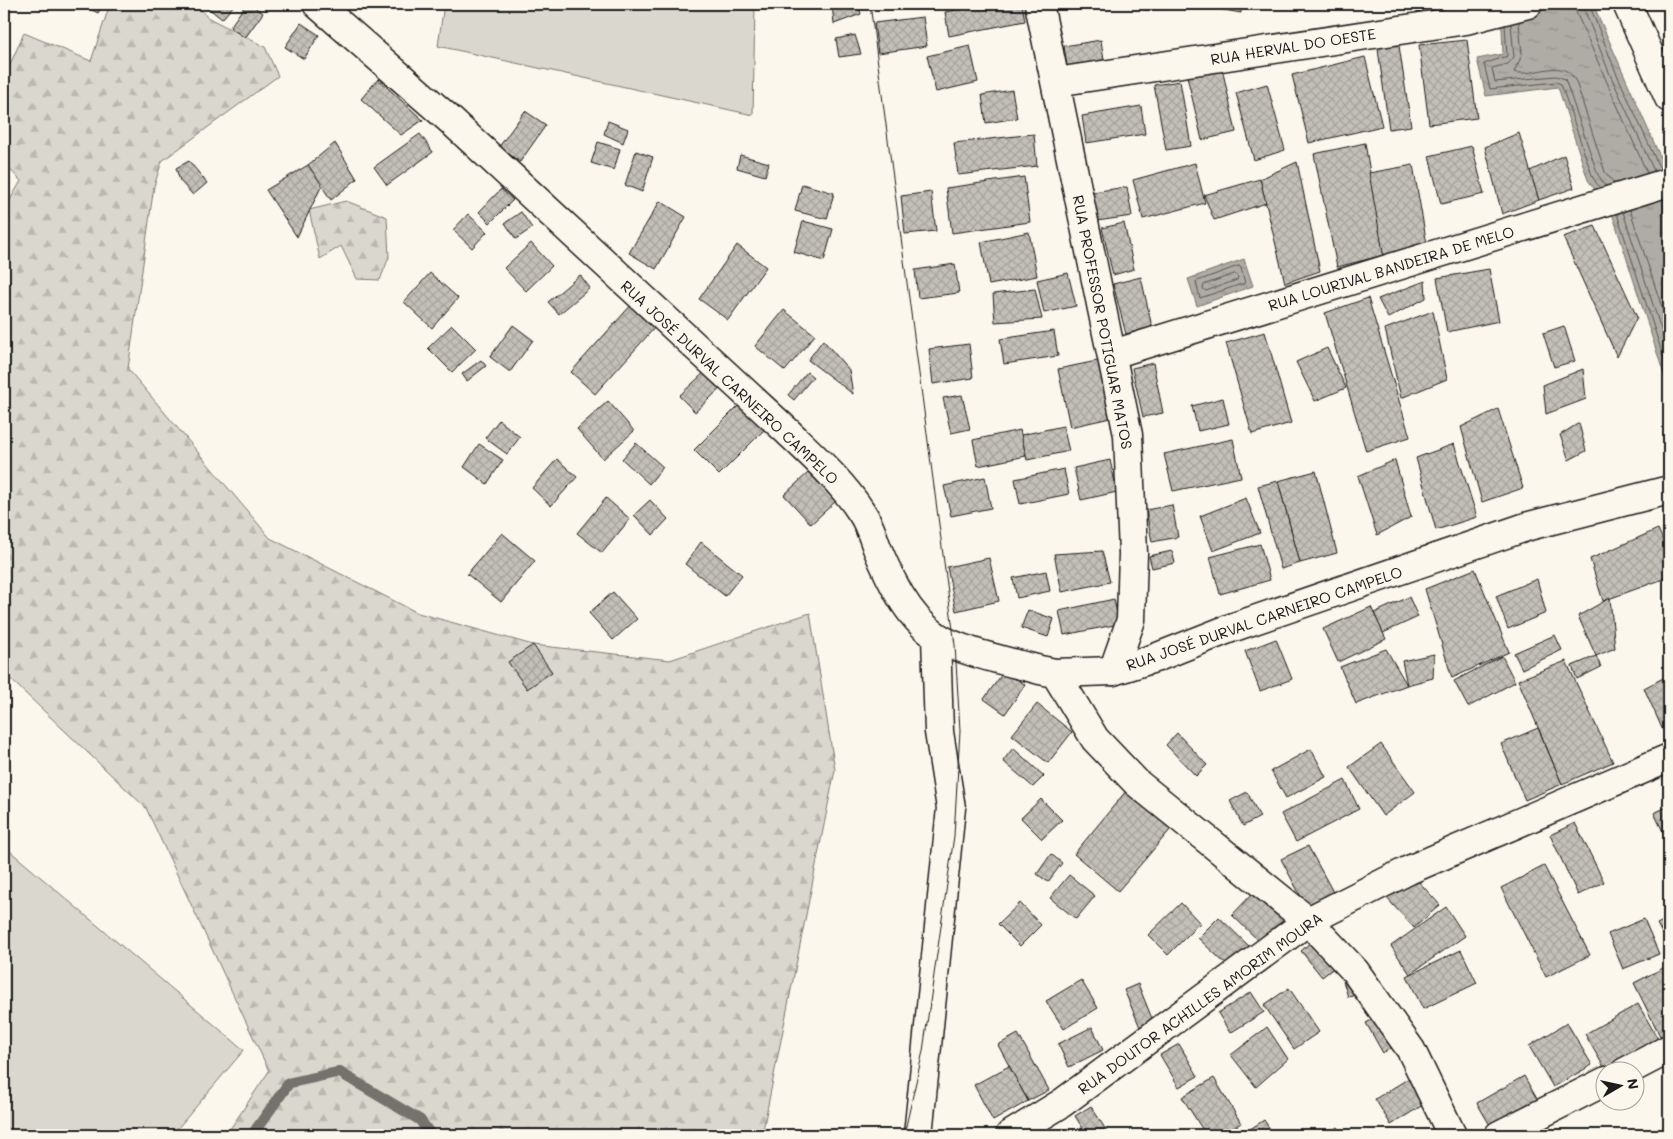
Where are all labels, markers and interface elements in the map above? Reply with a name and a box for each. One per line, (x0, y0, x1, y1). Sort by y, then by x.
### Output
street label: RUA HERVAL DO OESTE (1209, 23, 1377, 69)
street label: RUA PROFESSOR POTIGUAR MATOS (1069, 193, 1137, 451)
street label: RUA LOURIVAL BANDEIRA DE MELO (1266, 221, 1517, 315)
street label: RUA JOSÉ DURVAL CARNEIRO CAMPELO (617, 275, 843, 489)
street label: RUA JOSÉ DURVAL CARNEIRO CAMPELO (1123, 561, 1405, 675)
street label: RUA DOUTOR ACHILLES AMORIM MOURA (1074, 907, 1326, 1099)
north arrow (1596, 1062, 1646, 1112)
text: N (1623, 1077, 1644, 1091)

